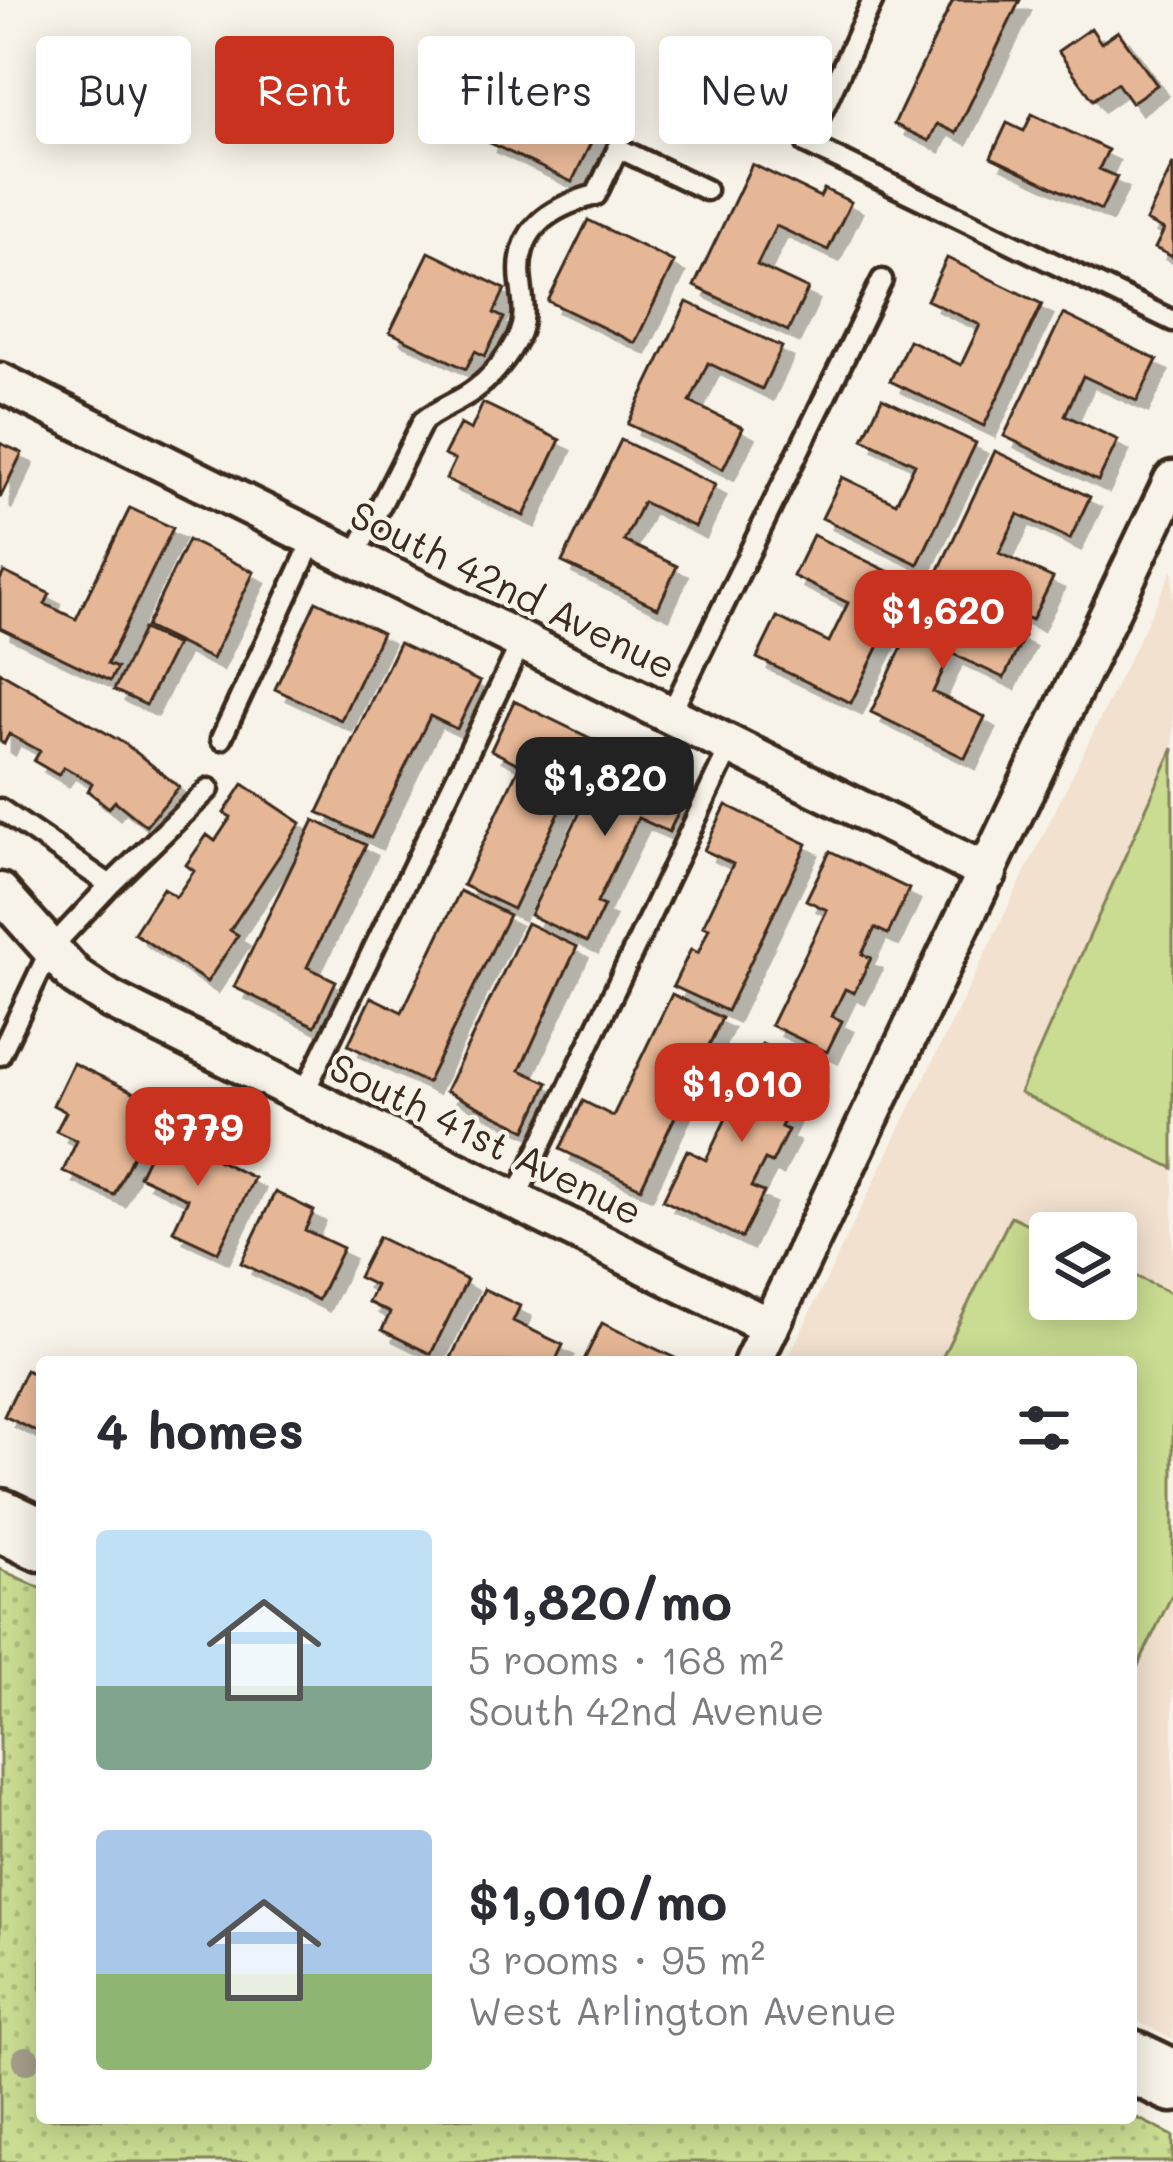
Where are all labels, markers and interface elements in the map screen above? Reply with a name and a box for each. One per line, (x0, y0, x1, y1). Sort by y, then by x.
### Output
chip: Buy (36, 36, 191, 144)
chip: Rent (215, 36, 394, 144)
chip: Filters (418, 36, 635, 144)
chip: New (659, 36, 832, 144)
street label: South 42nd Avenue (342, 488, 685, 690)
pin: $1,620 (845, 570, 1041, 672)
text: $1,620 (881, 583, 1005, 634)
pin: $1,820 (507, 737, 703, 839)
text: $1,820 (543, 750, 667, 801)
street label: South 41st Avenue (322, 1040, 651, 1236)
pin: $1,010 (644, 1043, 840, 1145)
text: $1,010 (682, 1056, 802, 1107)
pin: $779 (127, 1087, 269, 1189)
text: $779 (153, 1100, 244, 1151)
map controls (1029, 1212, 1137, 1320)
button: layers (1029, 1212, 1137, 1320)
text: 4 homes (96, 1395, 304, 1462)
icon: filters (1011, 1395, 1077, 1461)
text: $1,820/mo (468, 1566, 732, 1633)
icon: home (192, 1578, 336, 1722)
text: 5 rooms · 168 m² (468, 1633, 784, 1684)
text: South 42nd Avenue (468, 1684, 824, 1735)
text: $1,010/mo (468, 1866, 727, 1933)
icon: home (192, 1878, 336, 2022)
text: 3 rooms · 95 m² (468, 1933, 765, 1984)
text: West Arlington Avenue (468, 1984, 897, 2035)

